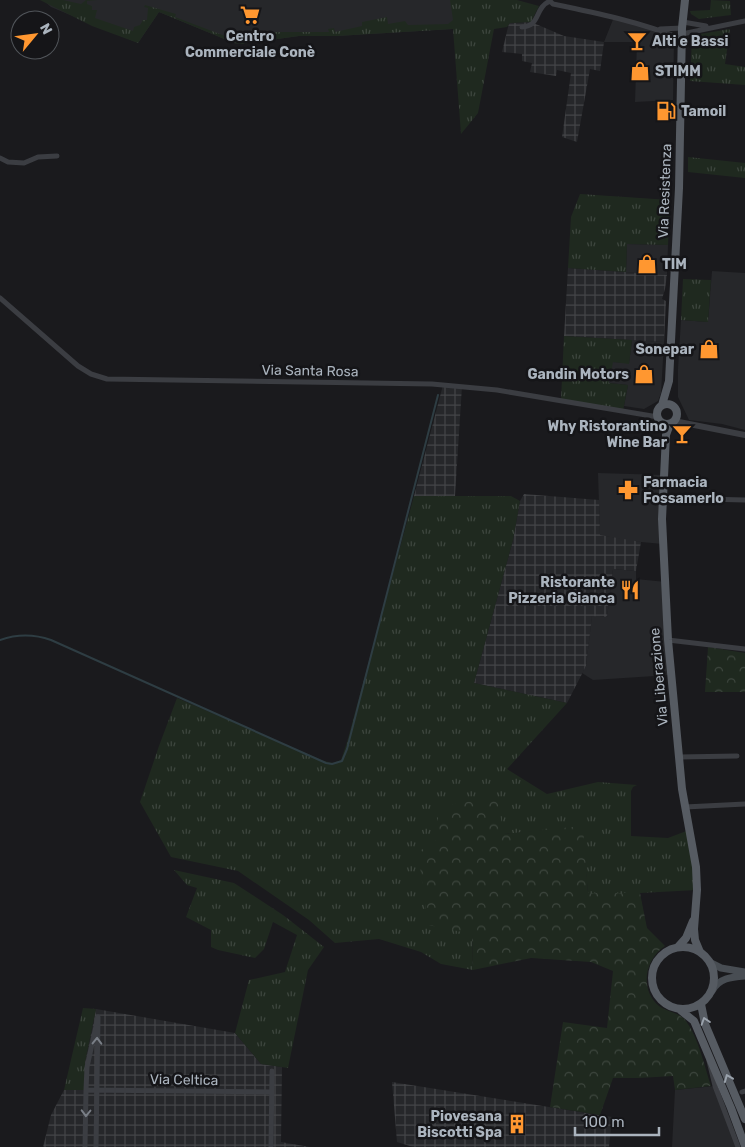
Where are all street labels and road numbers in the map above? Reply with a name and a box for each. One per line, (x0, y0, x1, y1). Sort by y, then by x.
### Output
street label: Via Resistenza (655, 143, 675, 239)
street label: Via Santa Rosa (261, 362, 359, 380)
street label: Via Liberazione (646, 627, 672, 727)
street label: Via Celtica (150, 1071, 218, 1089)

